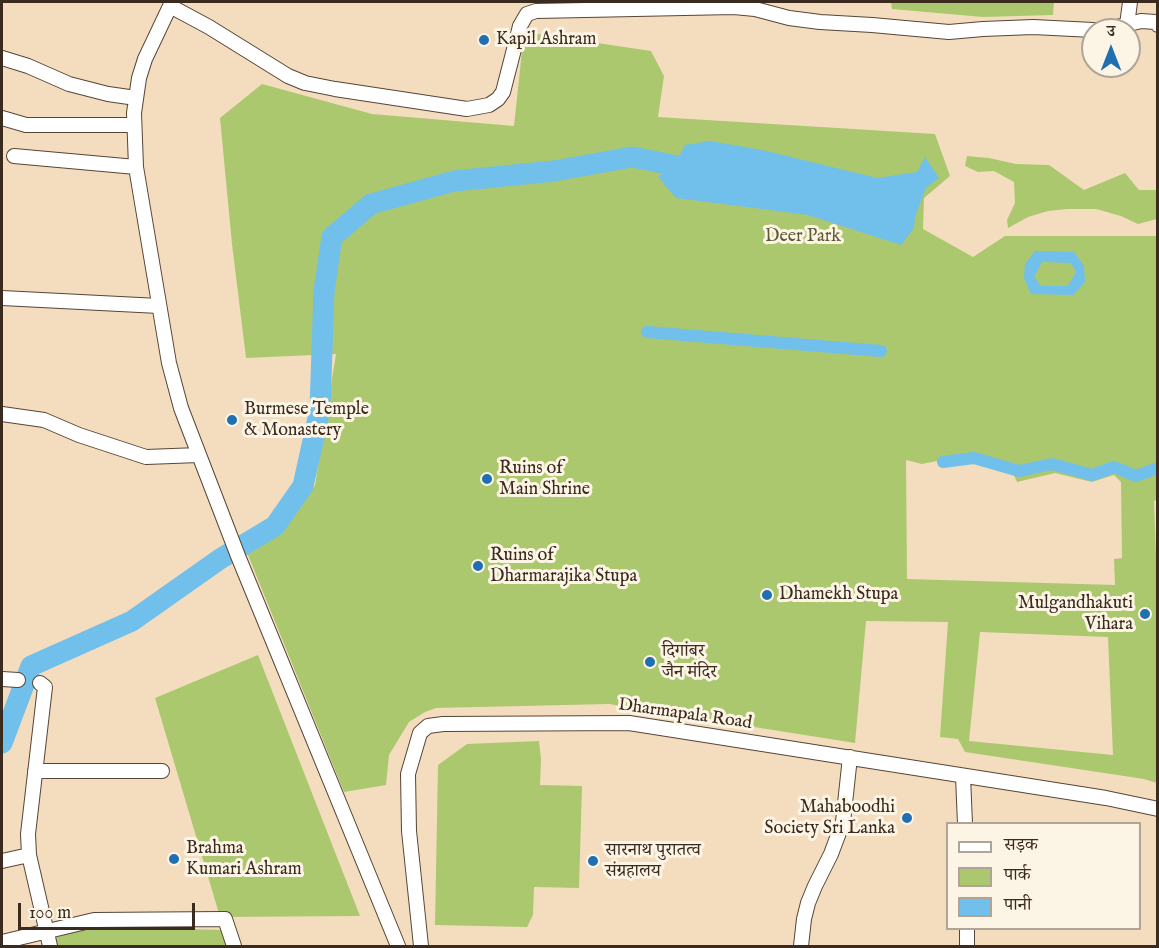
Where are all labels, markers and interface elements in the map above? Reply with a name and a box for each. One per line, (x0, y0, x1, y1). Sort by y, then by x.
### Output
north arrow (1081, 18, 1141, 78)
text: उ (1107, 22, 1115, 42)
place label: Kapil Ashram (496, 29, 597, 51)
marker: Kapil Ashram (477, 33, 491, 47)
park label: Deer Park (765, 226, 841, 248)
place label: Burmese Temple & Monastery (244, 399, 369, 442)
marker: Burmese Temple & Monastery (225, 413, 239, 427)
place label: Ruins of Main Shrine (499, 458, 590, 500)
marker: Ruins of Main Shrine (480, 472, 494, 486)
place label: Ruins of Dharmarajika Stupa (490, 545, 637, 588)
marker: Ruins of Dharmarajika Stupa (471, 559, 485, 573)
place label: Dhamekh Stupa (779, 584, 898, 606)
marker: Dhamekh Stupa (760, 588, 774, 602)
place label: Mulgandhakuti Vihara (1018, 593, 1133, 636)
marker: Mulgandhakuti Vihara (1138, 607, 1152, 621)
place label: दिगांबर जैन मंदिर (662, 641, 717, 684)
marker: दिगांबर जैन मंदिर (643, 655, 657, 669)
street label: Dharmapala Road (617, 695, 753, 735)
place label: Mahaboodhi Society Sri Lanka (764, 797, 895, 840)
marker: Mahaboodhi Society Sri Lanka (900, 811, 914, 825)
legend (946, 822, 1141, 930)
text: सड़क (1004, 834, 1038, 857)
place label: Brahma Kumari Ashram (186, 838, 302, 880)
place label: सारनाथ पुरातत्व संग्रहालय (605, 840, 701, 882)
marker: Brahma Kumari Ashram (167, 852, 181, 866)
marker: सारनाथ पुरातत्व संग्रहालय (586, 854, 600, 868)
text: पार्क (1004, 864, 1031, 887)
scale bar (21, 891, 198, 929)
text: पानी (1004, 894, 1031, 917)
text: 100 m (29, 902, 71, 925)

